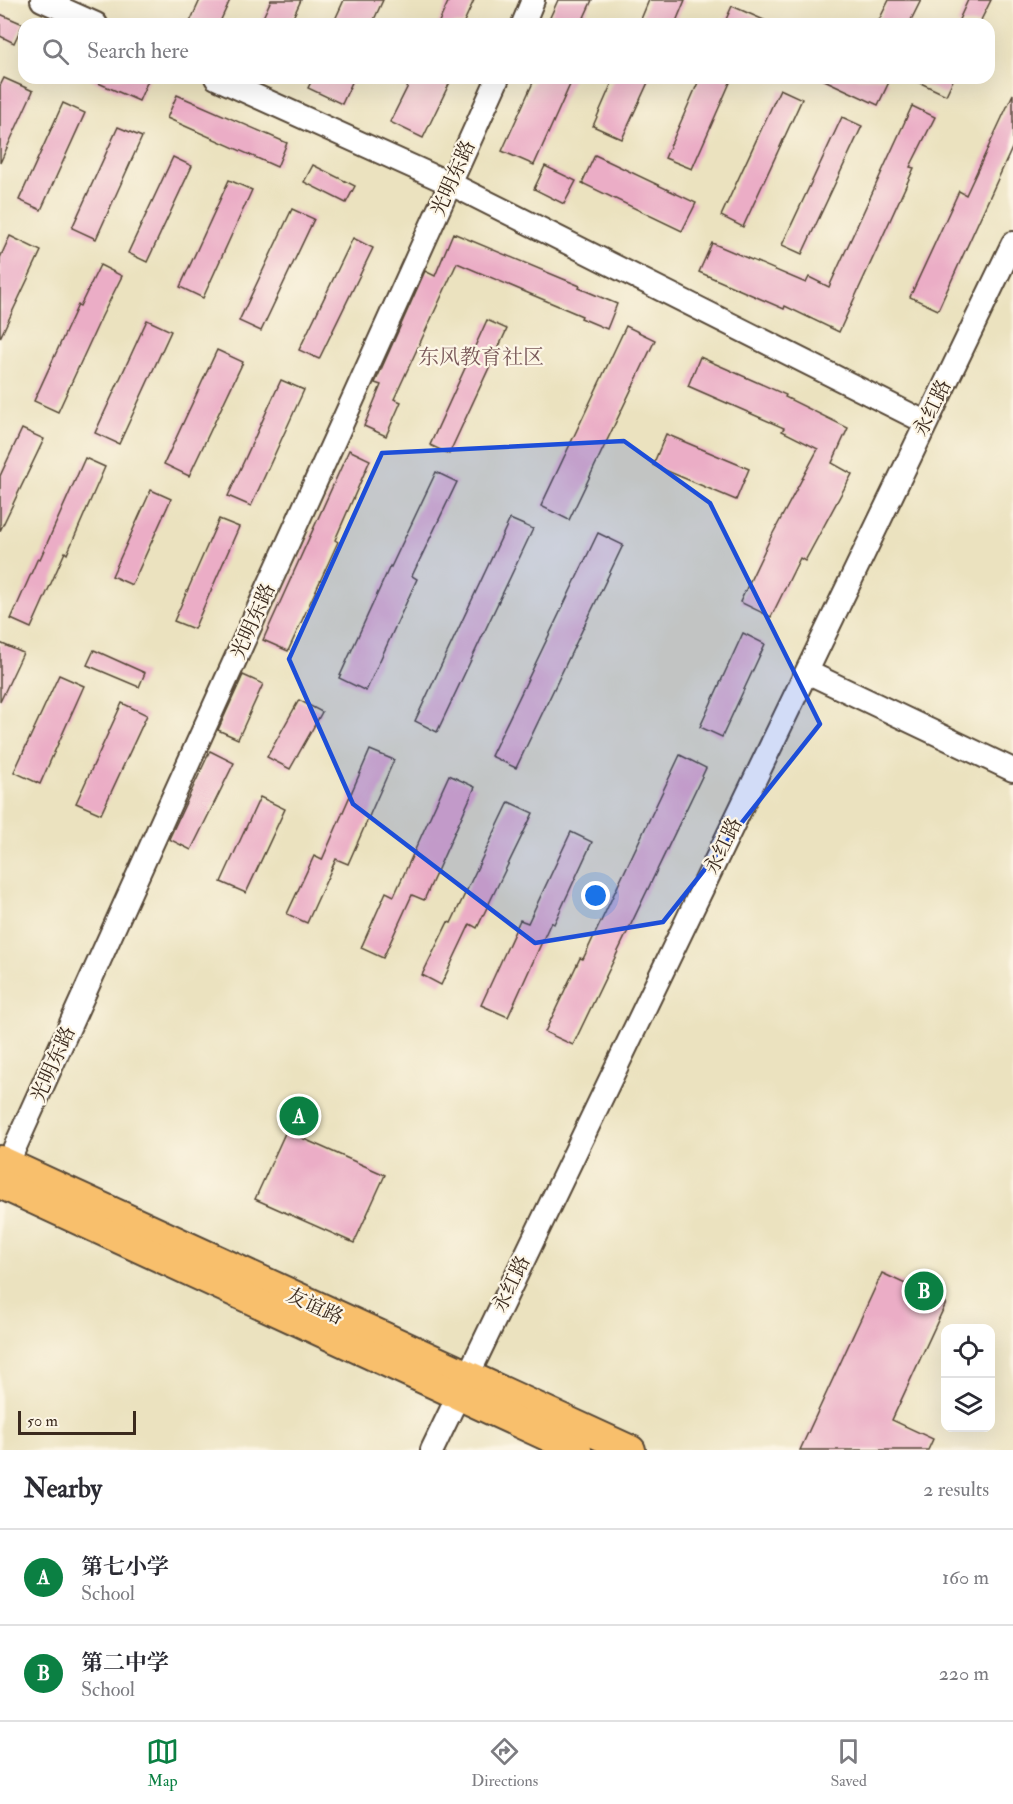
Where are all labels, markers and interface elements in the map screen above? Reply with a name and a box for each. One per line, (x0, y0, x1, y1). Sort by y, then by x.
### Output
search box (18, 18, 995, 84)
icon: search (39, 35, 72, 68)
text: Search here (87, 37, 189, 65)
street label: 光明东路 (425, 136, 481, 220)
district label: 东风教育社区 (418, 344, 544, 371)
street label: 永红路 (908, 376, 956, 440)
street label: 光明东路 (225, 579, 281, 663)
street label: 永红路 (699, 814, 747, 878)
your location (581, 881, 610, 910)
street label: 光明东路 (25, 1022, 81, 1106)
pin: A (280, 1094, 318, 1138)
street label: 永红路 (487, 1252, 535, 1316)
pin: B (904, 1268, 944, 1314)
street label: 友谊路 (283, 1282, 347, 1330)
map controls (941, 1324, 995, 1432)
button: locate (941, 1324, 995, 1378)
button: layers (941, 1378, 995, 1432)
scale bar (18, 1408, 136, 1436)
text: 50 m (27, 1411, 58, 1431)
text: Nearby (24, 1473, 102, 1505)
text: 2 results (923, 1477, 989, 1502)
text: 第七小学 (81, 1553, 169, 1581)
text: A (37, 1565, 50, 1590)
text: 160 m (942, 1565, 989, 1590)
text: School (81, 1581, 135, 1606)
text: 第二中学 (81, 1649, 169, 1677)
text: B (37, 1661, 50, 1686)
text: 220 m (939, 1661, 989, 1686)
text: School (81, 1677, 135, 1702)
tab: Map (146, 1735, 179, 1791)
tab: Directions (471, 1735, 538, 1791)
tab: Saved (830, 1735, 867, 1791)

